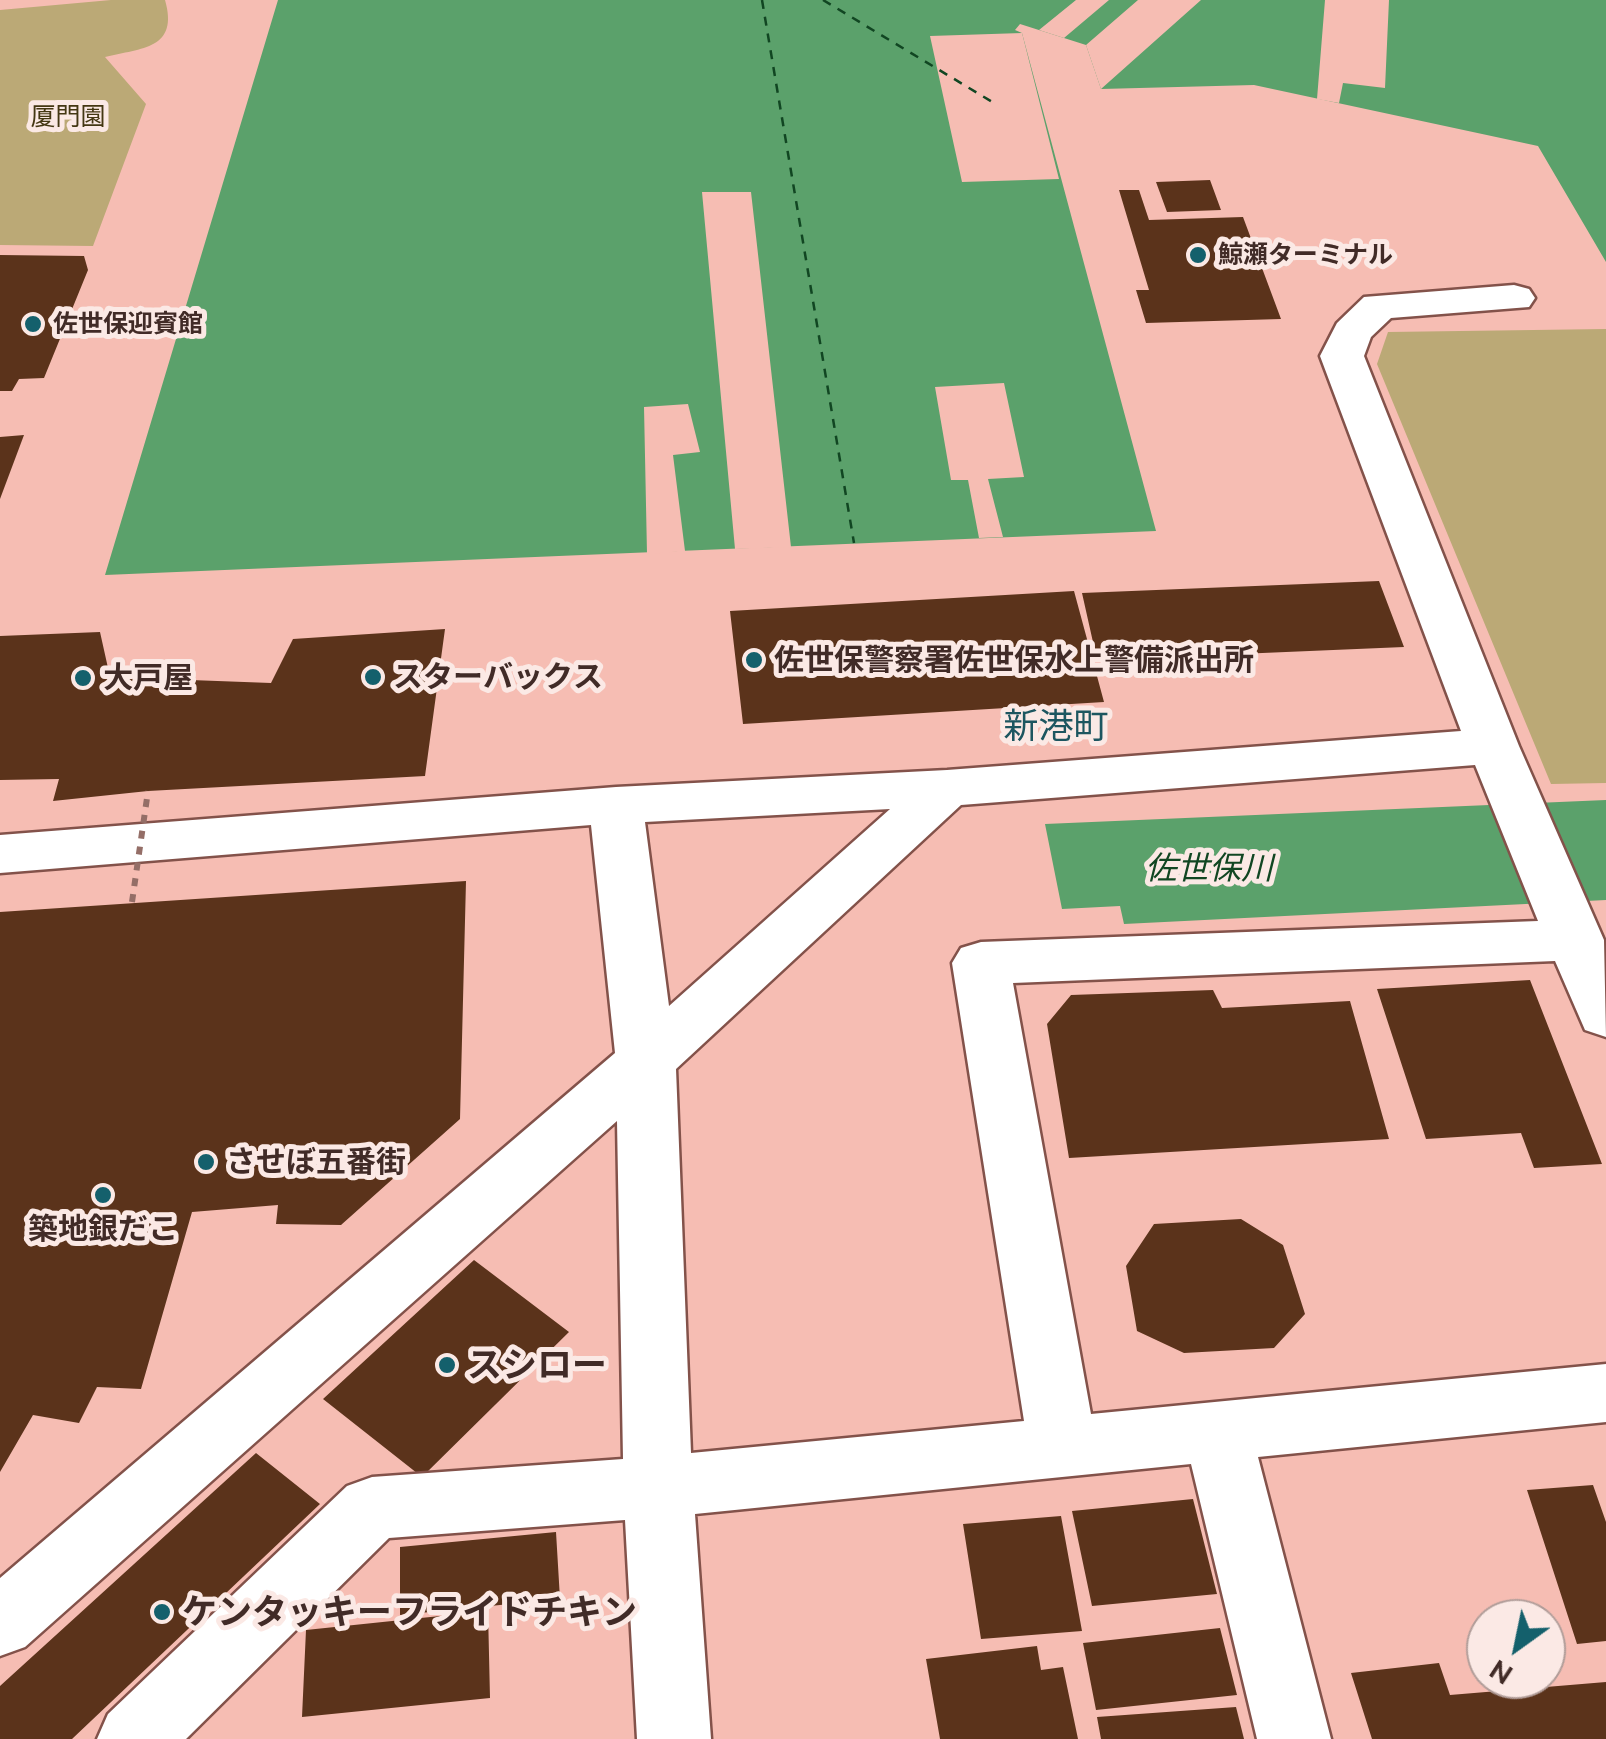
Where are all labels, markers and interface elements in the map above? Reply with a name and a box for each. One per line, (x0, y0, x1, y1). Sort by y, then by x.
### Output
park label: 厦門園 (31, 102, 105, 132)
place label: 鯨瀬ターミナル (1218, 240, 1393, 270)
marker: 鯨瀬ターミナル (1187, 244, 1209, 266)
place label: 佐世保迎賓館 (53, 309, 203, 339)
marker: 佐世保迎賓館 (22, 313, 44, 335)
place label: 佐世保警察署佐世保水上警備派出所 (774, 642, 1254, 678)
marker: 佐世保警察署佐世保水上警備派出所 (743, 649, 765, 671)
place label: スターバックス (393, 659, 603, 695)
place label: 大戸屋 (103, 660, 193, 696)
marker: スターバックス (362, 666, 384, 688)
marker: 大戸屋 (72, 667, 94, 689)
district label: 新港町 (1004, 705, 1108, 747)
water label: 佐世保川 (1145, 849, 1273, 887)
place label: させぼ五番街 (226, 1144, 406, 1180)
marker: させぼ五番街 (195, 1151, 217, 1173)
marker: 築地銀だこ (92, 1184, 114, 1206)
place label: 築地銀だこ (28, 1211, 178, 1247)
place label: スシロー (467, 1344, 607, 1386)
marker: スシロー (436, 1354, 458, 1376)
place label: ケンタッキーフライドチキン (182, 1591, 637, 1633)
north arrow (1466, 1599, 1566, 1699)
marker: ケンタッキーフライドチキン (151, 1601, 173, 1623)
text: N (1483, 1654, 1518, 1692)

